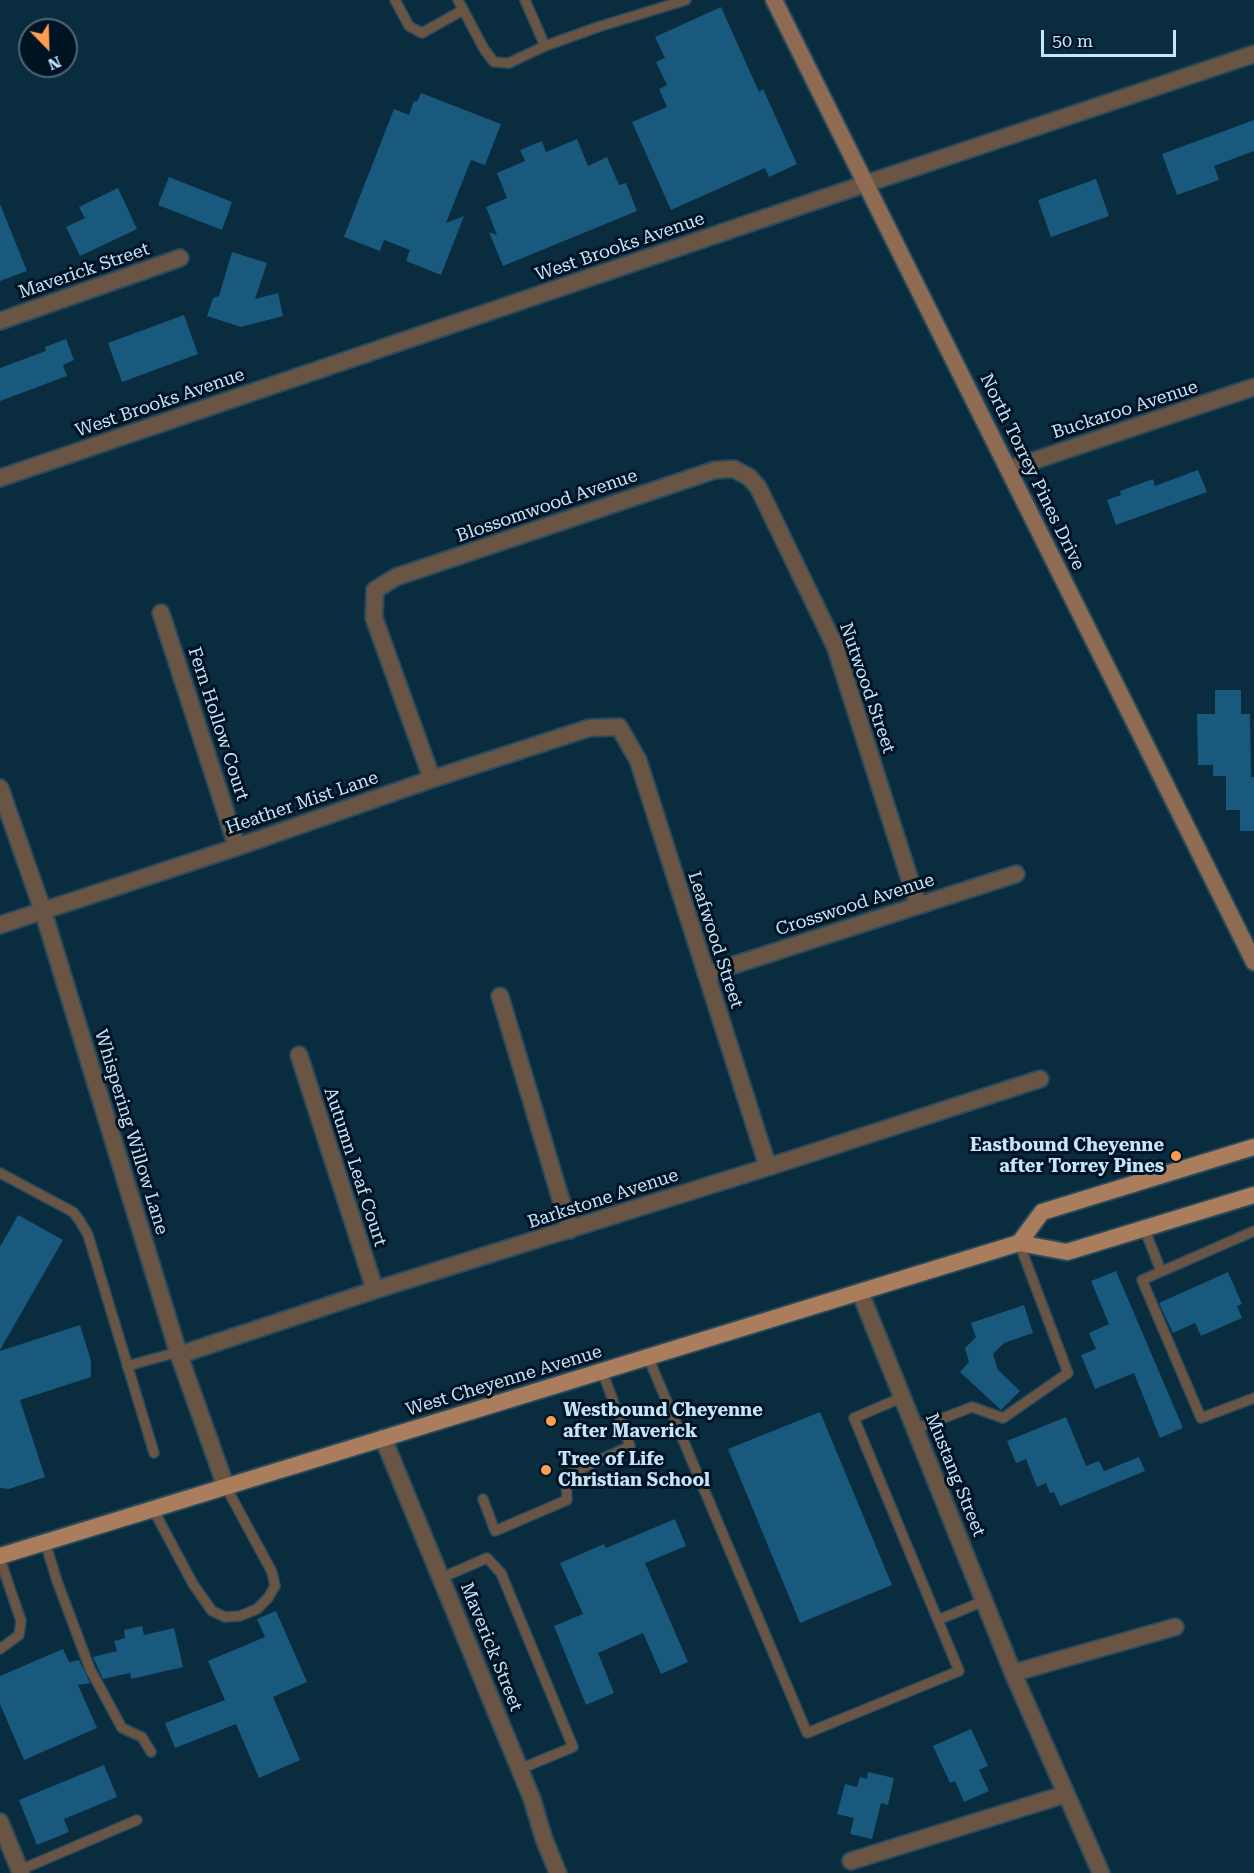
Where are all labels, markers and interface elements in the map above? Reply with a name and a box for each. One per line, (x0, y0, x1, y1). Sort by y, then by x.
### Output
north arrow (18, 18, 78, 78)
scale bar (1044, 18, 1179, 56)
text: 50 m (1052, 30, 1093, 51)
text: N (45, 52, 64, 74)
street label: West Brooks Avenue (533, 208, 707, 286)
street label: Maverick Street (16, 238, 152, 304)
street label: West Brooks Avenue (73, 364, 247, 442)
street label: North Torrey Pines Drive (975, 370, 1089, 574)
street label: Buckaroo Avenue (1049, 376, 1201, 444)
street label: Blossomwood Avenue (454, 465, 640, 547)
street label: Nutwood Street (835, 620, 899, 756)
street label: Fern Hollow Court (183, 644, 253, 804)
street label: Heather Mist Lane (223, 767, 381, 839)
street label: Leafwood Street (683, 869, 747, 1011)
street label: Crosswood Avenue (773, 869, 937, 941)
street label: Whispering Willow Lane (89, 1027, 173, 1237)
street label: Autumn Leaf Court (319, 1085, 391, 1249)
place label: Eastbound Cheyenne after Torrey Pines (970, 1135, 1164, 1178)
marker: Eastbound Cheyenne after Torrey Pines (1169, 1149, 1183, 1163)
street label: Barkstone Avenue (525, 1164, 681, 1234)
street label: West Cheyenne Avenue (403, 1341, 605, 1421)
place label: Westbound Cheyenne after Maverick (563, 1400, 763, 1442)
street label: Mustang Street (920, 1410, 990, 1540)
marker: Westbound Cheyenne after Maverick (544, 1414, 558, 1428)
place label: Tree of Life Christian School (558, 1449, 710, 1492)
marker: Tree of Life Christian School (539, 1463, 553, 1477)
street label: Maverick Street (455, 1579, 527, 1715)

